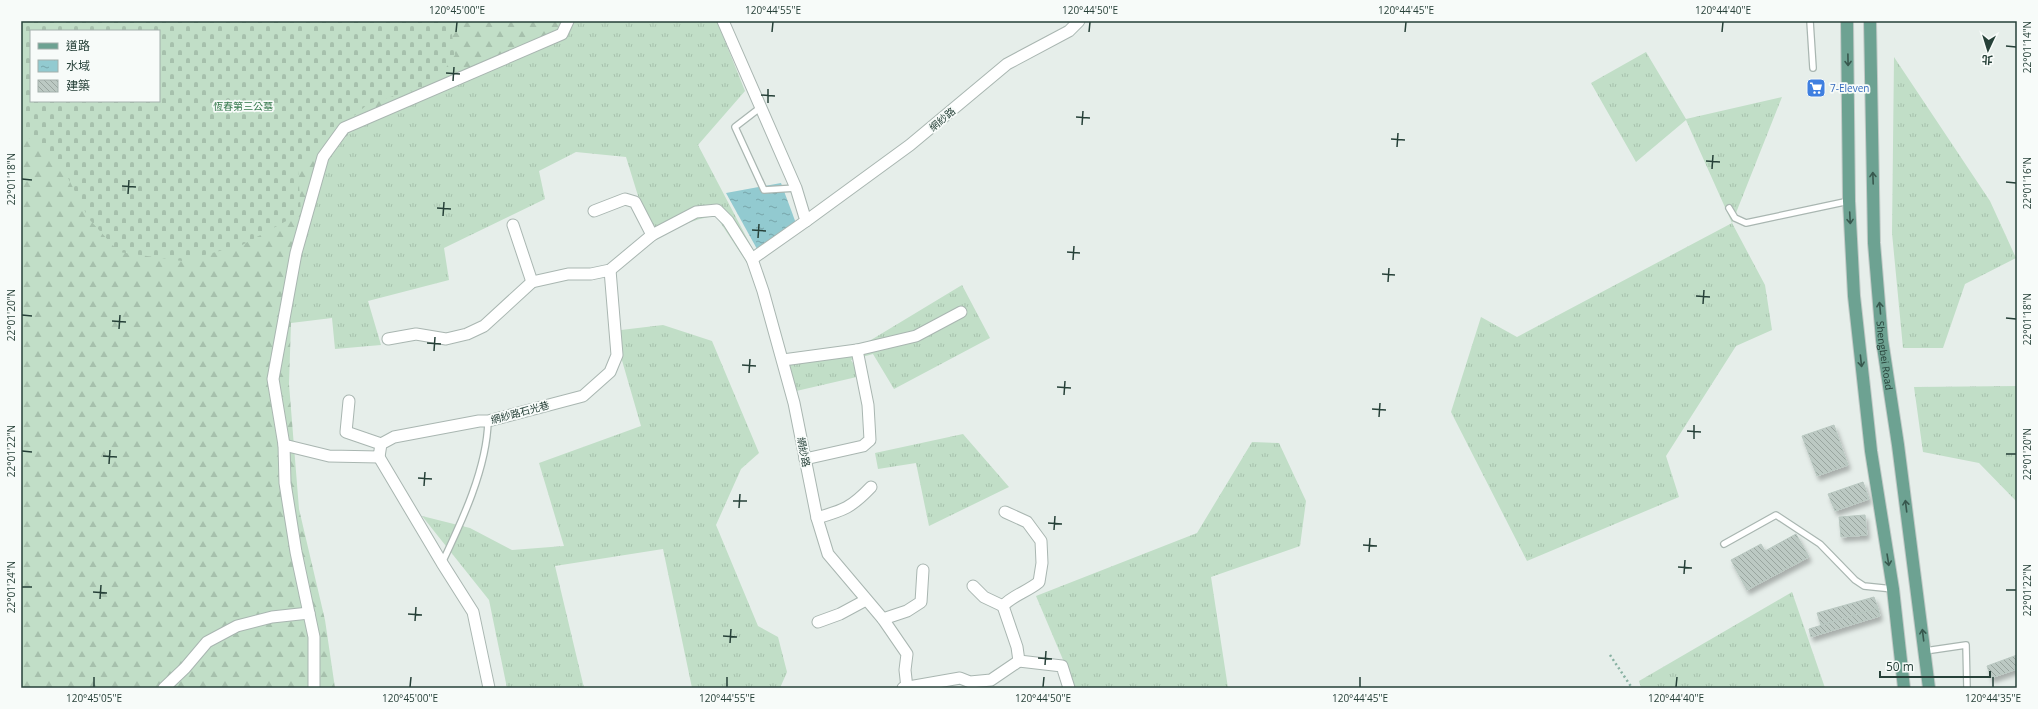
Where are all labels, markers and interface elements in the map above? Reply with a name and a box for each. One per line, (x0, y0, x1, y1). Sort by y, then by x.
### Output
text: 120°45'00"E (429, 3, 485, 17)
text: 120°44'55"E (745, 3, 801, 17)
text: 120°44'50"E (1062, 3, 1118, 17)
text: 120°44'45"E (1378, 3, 1434, 17)
text: 120°44'40"E (1695, 3, 1751, 17)
text: 22°01'14"N (2020, 21, 2034, 73)
legend (30, 30, 160, 102)
north arrow (1968, 30, 2008, 70)
text: 道路 (66, 37, 90, 54)
one-way arrow (1844, 53, 1852, 66)
text: 北 (1981, 53, 1993, 68)
text: 水域 (66, 57, 90, 74)
text: 建築 (66, 77, 90, 94)
supermarket icon: 7-Eleven (1805, 77, 1827, 99)
place label: 7-Eleven (1830, 81, 1869, 95)
park label: 恆春第三公墓 (213, 99, 273, 113)
street label: 網紗路 (926, 104, 958, 134)
text: 22°01'18"N (4, 153, 18, 205)
text: 22°01'16"N (2020, 157, 2034, 209)
one-way arrow (1869, 172, 1877, 185)
one-way arrow (1846, 211, 1854, 224)
text: 22°01'20"N (4, 289, 18, 341)
text: 22°01'18"N (2020, 293, 2034, 345)
one-way arrow (1876, 302, 1883, 315)
street label: Shengbei Road (1873, 320, 1897, 391)
one-way arrow (1857, 355, 1865, 368)
street label: 網紗路石光巷 (489, 397, 551, 427)
text: 22°01'22"N (4, 425, 18, 477)
text: 22°01'20"N (2020, 428, 2034, 480)
street label: 網紗路 (794, 436, 814, 468)
one-way arrow (1902, 500, 1910, 513)
one-way arrow (1884, 553, 1892, 566)
text: 22°01'24"N (4, 561, 18, 613)
text: 22°01'22"N (2020, 564, 2034, 616)
one-way arrow (1919, 629, 1927, 642)
scale bar (1880, 653, 1990, 679)
text: 50 m (1886, 658, 1914, 675)
text: 120°45'05"E (66, 691, 122, 705)
text: 120°45'00"E (382, 691, 438, 705)
text: 120°44'55"E (699, 691, 755, 705)
text: 120°44'50"E (1015, 691, 1071, 705)
text: 120°44'45"E (1332, 691, 1388, 705)
text: 120°44'40"E (1648, 691, 1704, 705)
text: 120°44'35"E (1965, 691, 2021, 705)

